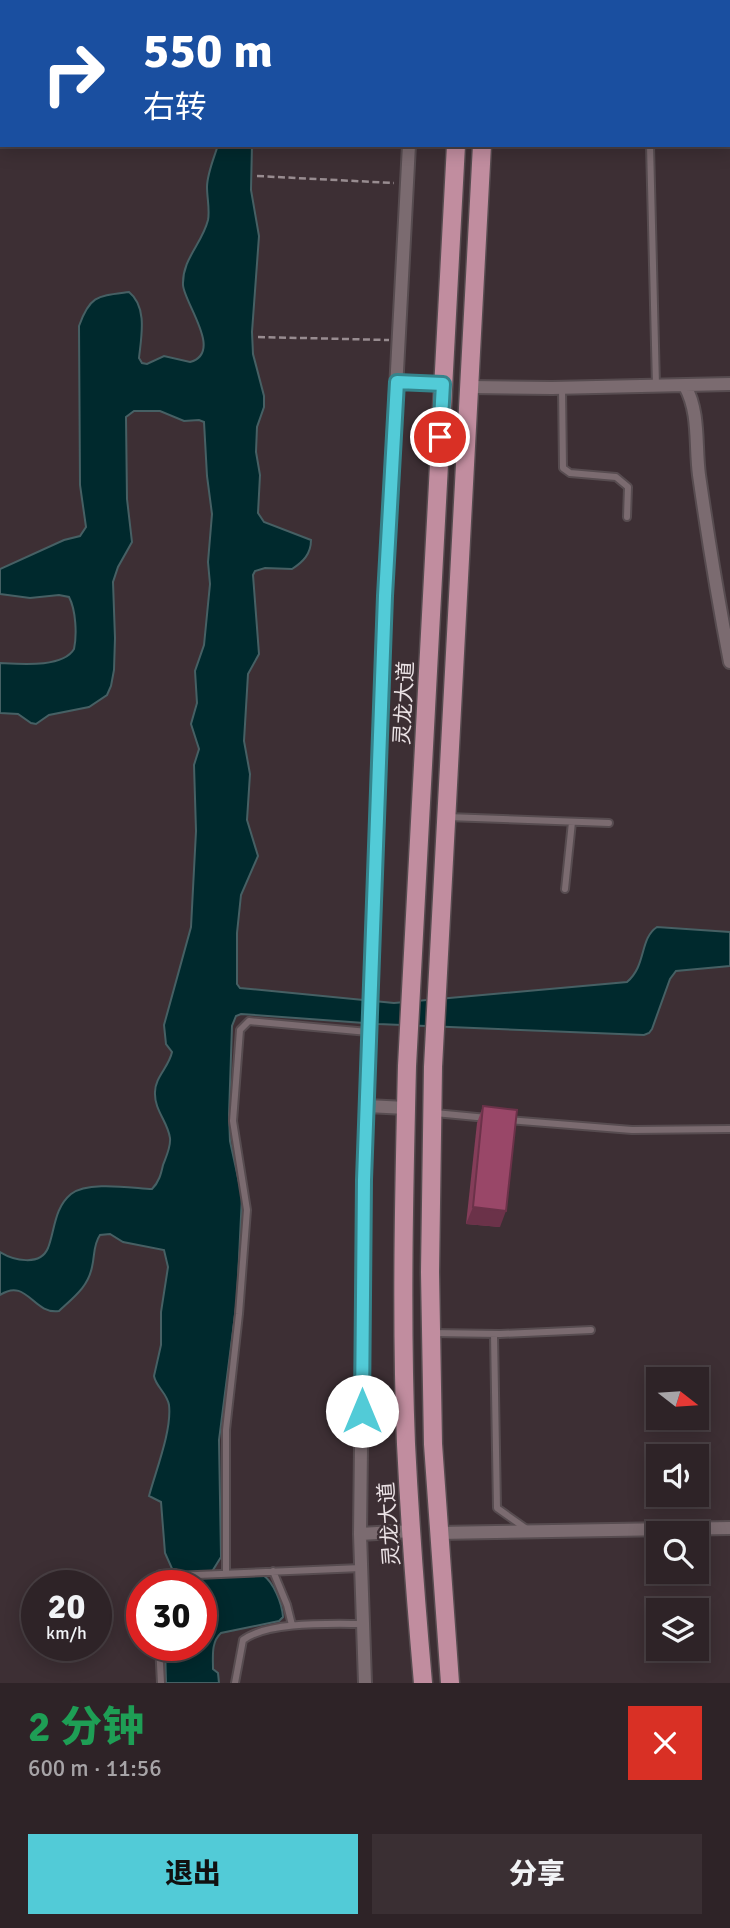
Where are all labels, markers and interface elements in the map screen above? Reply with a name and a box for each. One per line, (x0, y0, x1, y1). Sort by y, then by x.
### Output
text: 550 m (143, 21, 273, 81)
icon: right (28, 28, 119, 119)
text: 右转 (143, 88, 207, 127)
pin (410, 407, 470, 467)
icon: arrive (421, 418, 459, 456)
street label: 灵龙大道 (389, 660, 419, 746)
north arrow (646, 1367, 709, 1430)
map controls (646, 1367, 709, 1661)
position arrow (325, 1374, 399, 1448)
button: sound (646, 1444, 709, 1507)
street label: 灵龙大道 (373, 1481, 405, 1567)
button: search (646, 1521, 709, 1584)
speed limit sign: 30 (126, 1570, 217, 1661)
text: 20 (48, 1585, 85, 1628)
button: layers (646, 1598, 709, 1661)
text: km/h (46, 1622, 87, 1644)
text: 2 分钟 (28, 1702, 144, 1753)
button: close (628, 1706, 702, 1780)
text: 600 m · 11:56 (28, 1754, 162, 1783)
button: 退出 (28, 1834, 358, 1914)
button: 分享 (372, 1834, 702, 1914)

